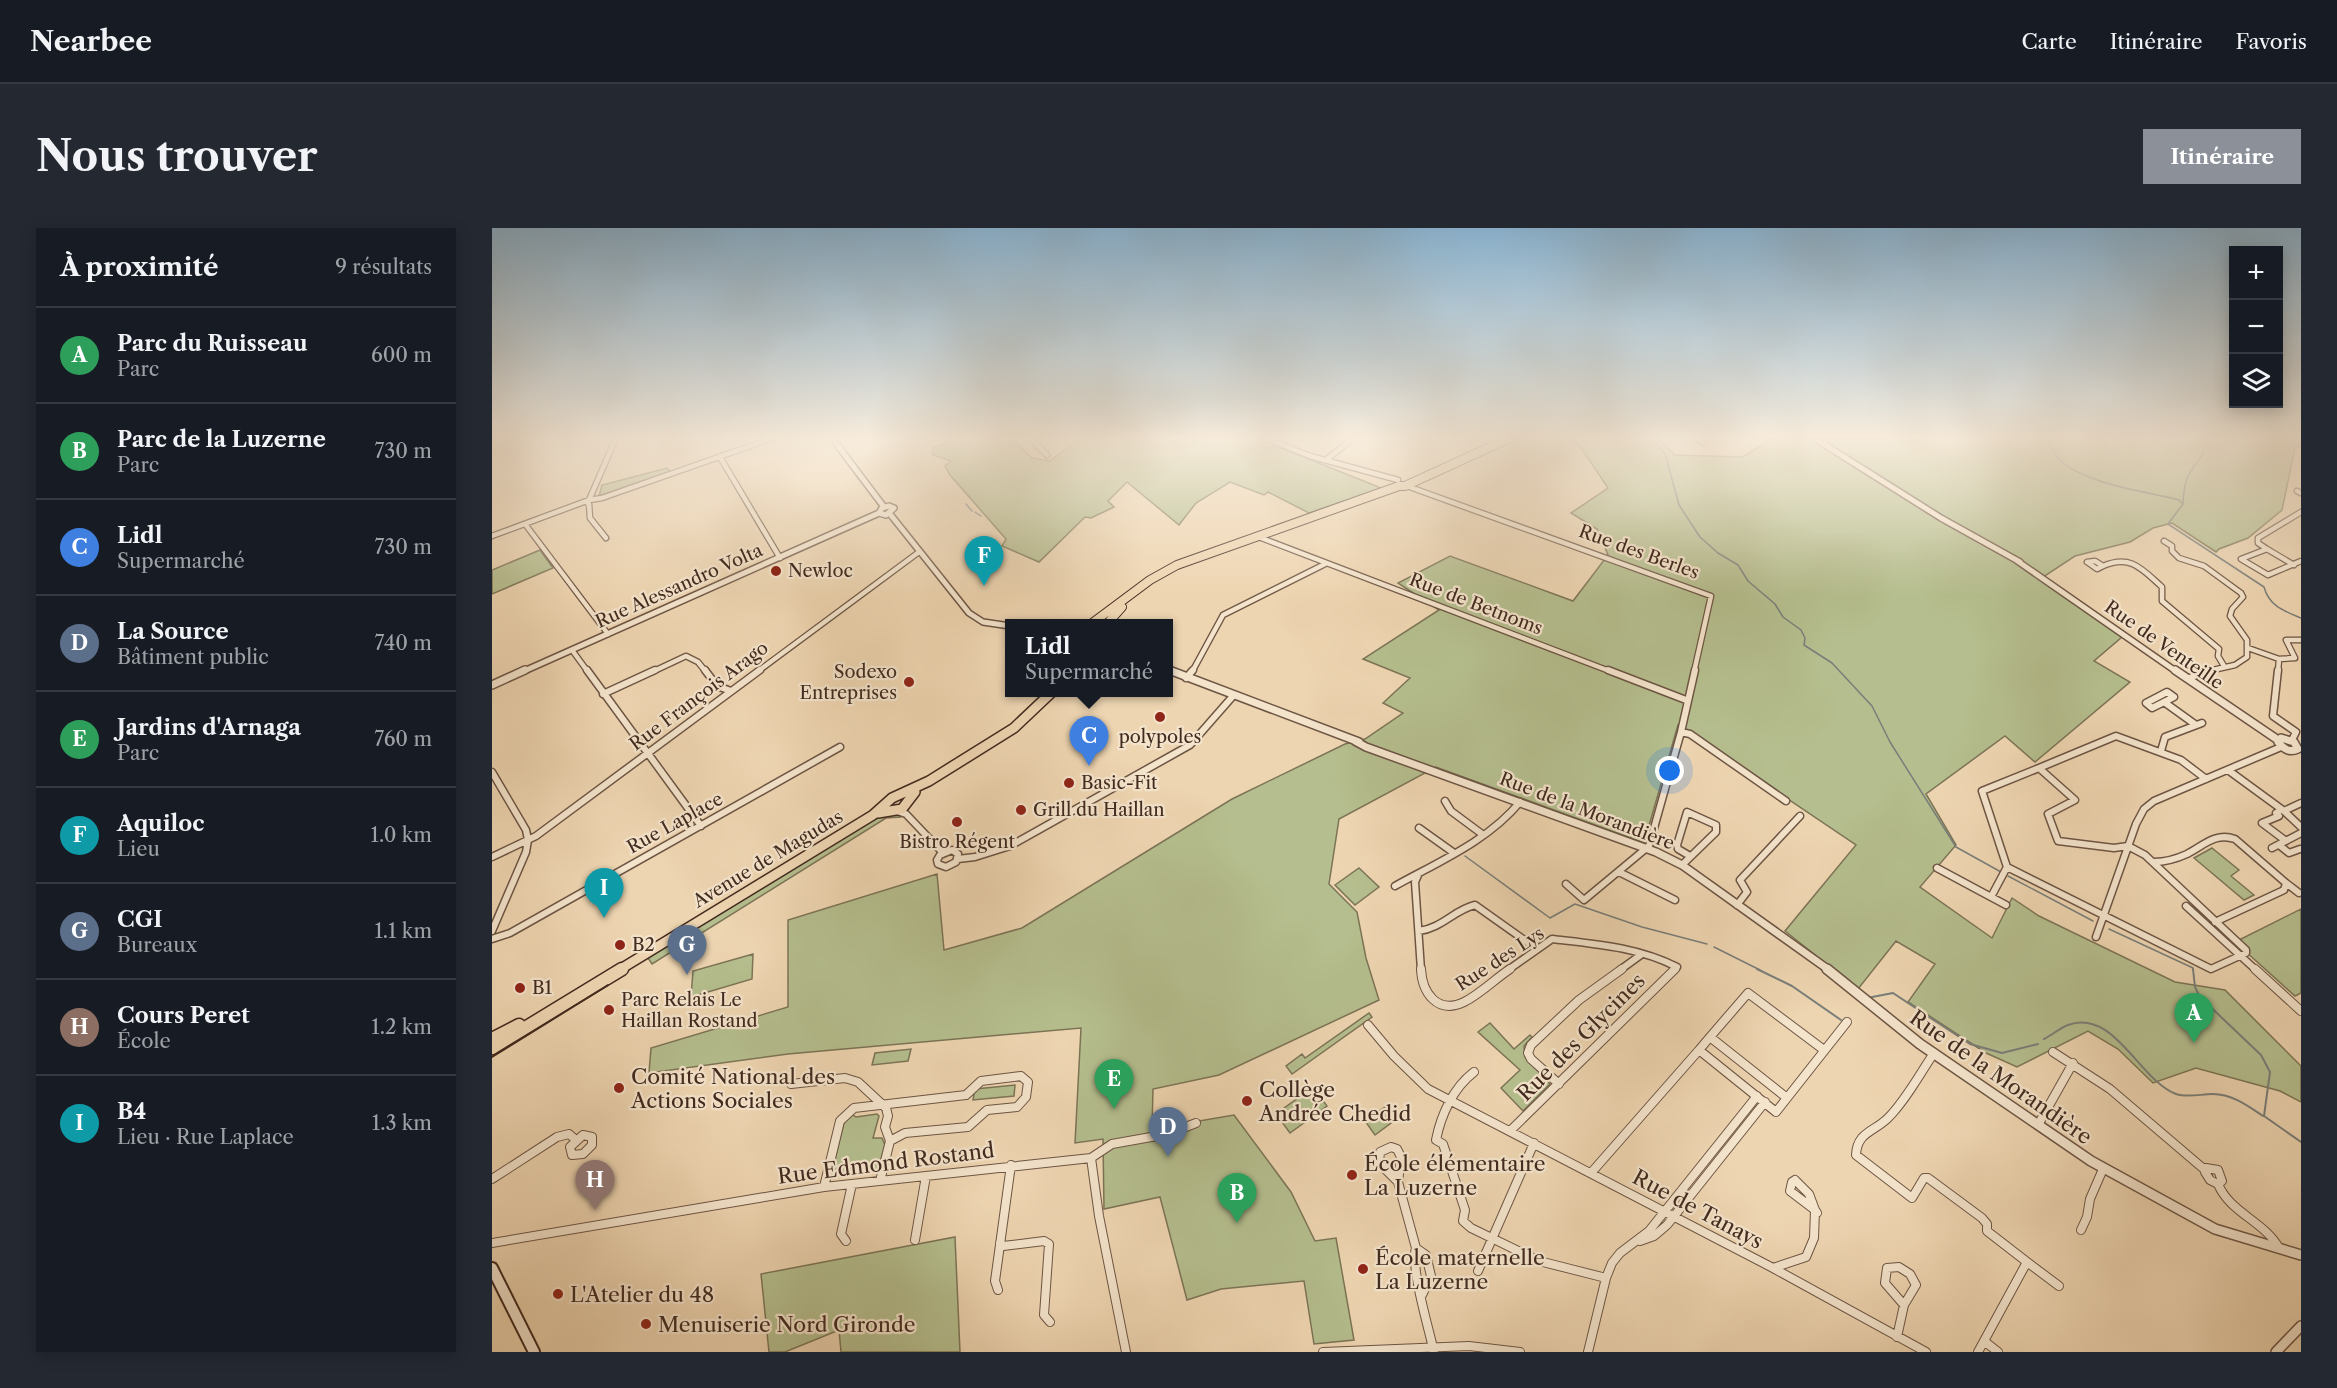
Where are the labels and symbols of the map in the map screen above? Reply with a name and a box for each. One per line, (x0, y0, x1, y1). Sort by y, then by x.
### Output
street label: Rue des Berles (1576, 520, 1702, 584)
pin: F (964, 536, 1004, 586)
street label: Rue Alessandro Volta (592, 539, 766, 633)
place label: Newloc (788, 560, 853, 582)
marker: Newloc (769, 564, 783, 578)
street label: Rue de Betnoms (1406, 568, 1546, 640)
street label: Rue de Venteille (2100, 596, 2228, 694)
street label: Rue François Arago (625, 637, 773, 755)
place label: Sodexo Entreprises (800, 661, 897, 704)
marker: Sodexo Entreprises (902, 675, 916, 689)
marker: polypoles (1153, 710, 1167, 724)
pin: C (1070, 716, 1108, 766)
place label: polypoles (1119, 726, 1201, 748)
your location (1655, 756, 1684, 785)
street label: Rue de la Morandière (1497, 768, 1677, 854)
place label: Basic-Fit (1081, 772, 1158, 794)
marker: Basic-Fit (1062, 776, 1076, 790)
street label: Rue Laplace (623, 788, 727, 858)
place label: Grill du Haillan (1033, 799, 1165, 821)
marker: Grill du Haillan (1014, 803, 1028, 817)
street label: Avenue de Magudas (688, 806, 847, 913)
marker: Bistro Régent (950, 815, 964, 829)
place label: Bistro Régent (899, 831, 1015, 853)
pin: I (584, 868, 624, 918)
street label: Rue des Lys (1452, 922, 1548, 996)
pin: G (668, 926, 706, 975)
place label: B2 (632, 934, 655, 956)
marker: B2 (613, 938, 627, 952)
street label: Rue des Glycines (1512, 968, 1650, 1106)
place label: B1 (532, 977, 553, 999)
marker: B1 (513, 981, 527, 995)
place label: Parc Relais Le Haillan Rostand (621, 989, 757, 1032)
pin: A (2174, 994, 2214, 1043)
marker: Parc Relais Le Haillan Rostand (602, 1003, 616, 1017)
street label: Rue de la Morandière (1905, 1005, 2097, 1149)
pin: E (1094, 1060, 1134, 1109)
place label: Comité National des Actions Sociales (630, 1064, 835, 1113)
place label: Collège Andrée Chedid (1258, 1077, 1411, 1126)
marker: Comité National des Actions Sociales (612, 1081, 626, 1095)
marker: Collège Andrée Chedid (1240, 1094, 1254, 1108)
pin: D (1148, 1108, 1188, 1157)
street label: Rue Edmond Rostand (776, 1137, 996, 1189)
place label: École élémentaire La Luzerne (1364, 1151, 1545, 1200)
pin: H (576, 1160, 614, 1210)
street label: Rue de Tanays (1628, 1164, 1768, 1254)
marker: École élémentaire La Luzerne (1345, 1168, 1359, 1182)
pin: B (1218, 1174, 1256, 1223)
place label: École maternelle La Luzerne (1375, 1245, 1545, 1294)
marker: École maternelle La Luzerne (1356, 1262, 1370, 1276)
place label: L'Atelier du 48 (570, 1282, 714, 1307)
marker: L'Atelier du 48 (551, 1287, 565, 1301)
place label: Menuiserie Nord Gironde (658, 1312, 916, 1337)
marker: Menuiserie Nord Gironde (639, 1317, 653, 1331)

